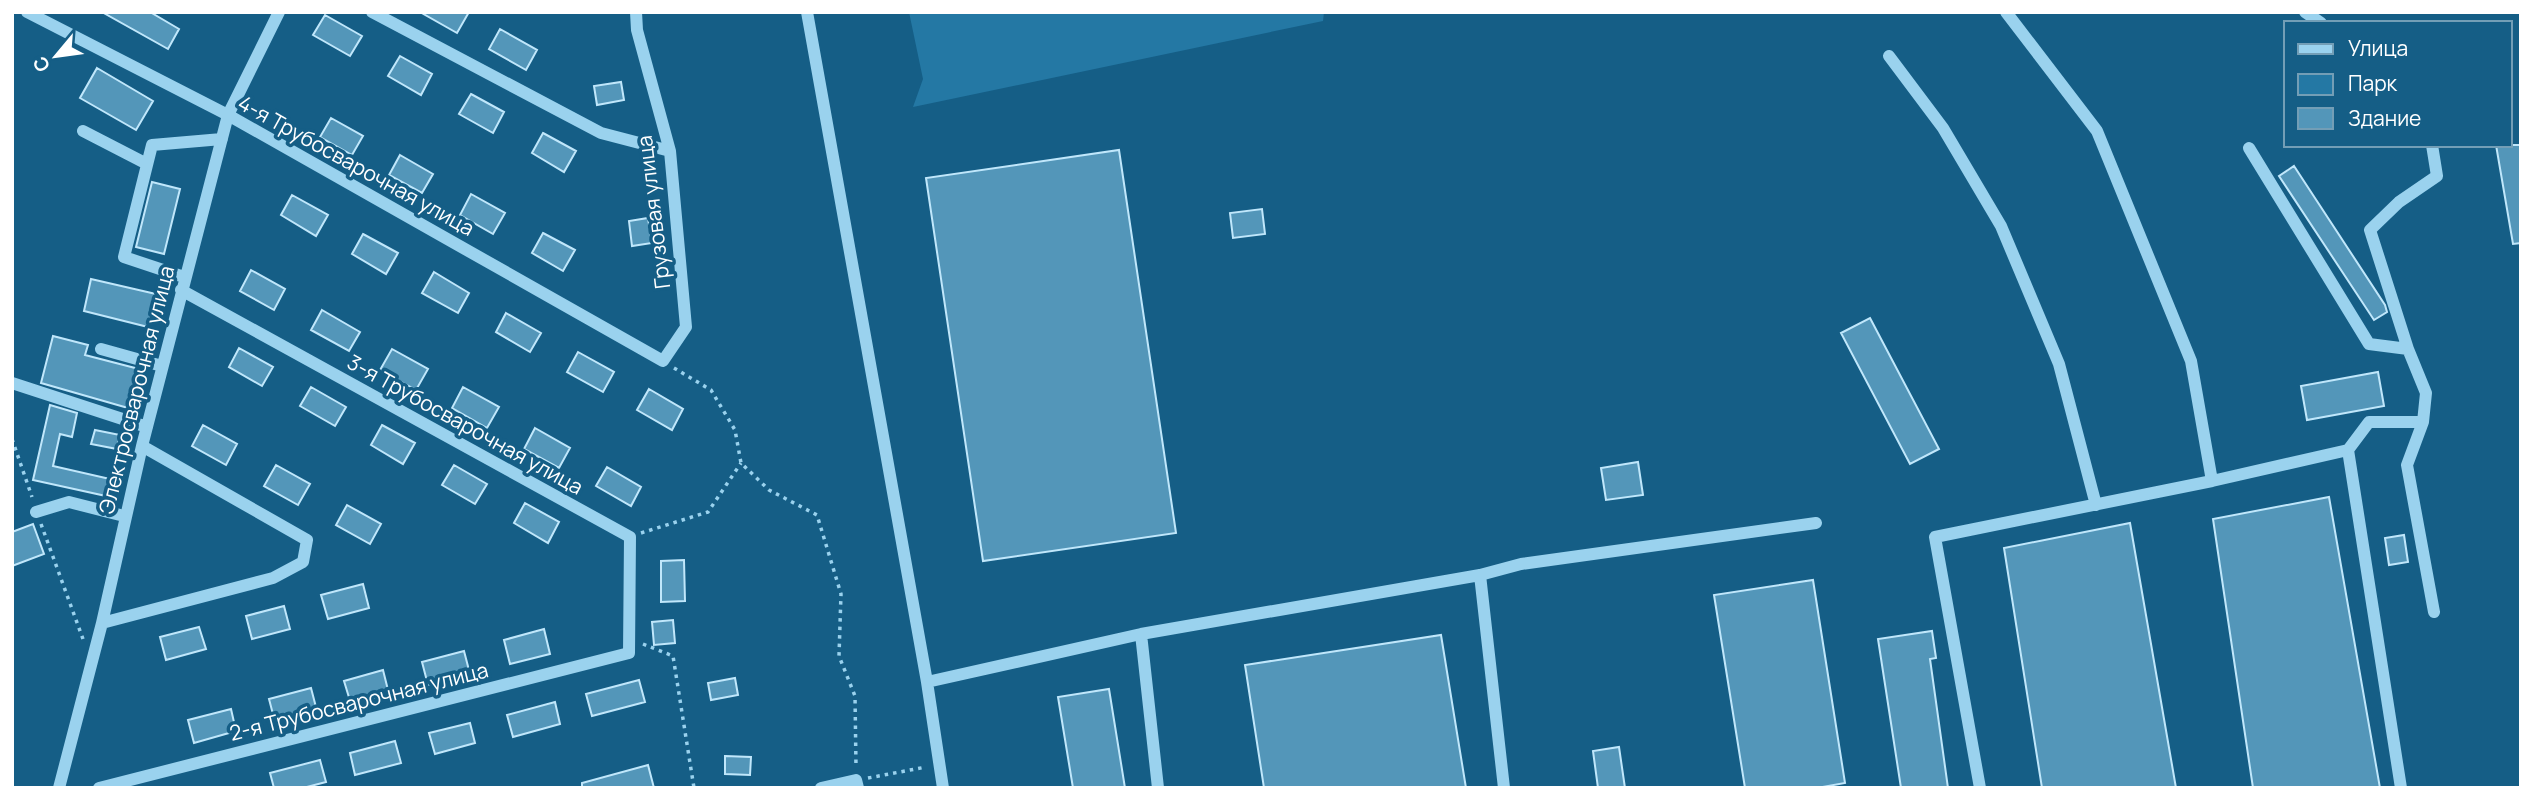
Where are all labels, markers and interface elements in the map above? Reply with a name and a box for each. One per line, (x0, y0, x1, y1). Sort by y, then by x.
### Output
north arrow (21, 21, 91, 91)
legend (2284, 21, 2512, 147)
text: Улица (2348, 34, 2408, 62)
text: С (26, 52, 56, 77)
text: Парк (2348, 69, 2398, 97)
street label: 4-я Трубосварочная улица (233, 88, 480, 242)
text: Здание (2348, 104, 2421, 132)
street label: Грузовая улица (630, 134, 676, 290)
street label: Электросварочная улица (92, 263, 180, 517)
street label: 3-я Трубосварочная улица (343, 348, 588, 501)
street label: 2-я Трубосварочная улица (226, 655, 491, 747)

